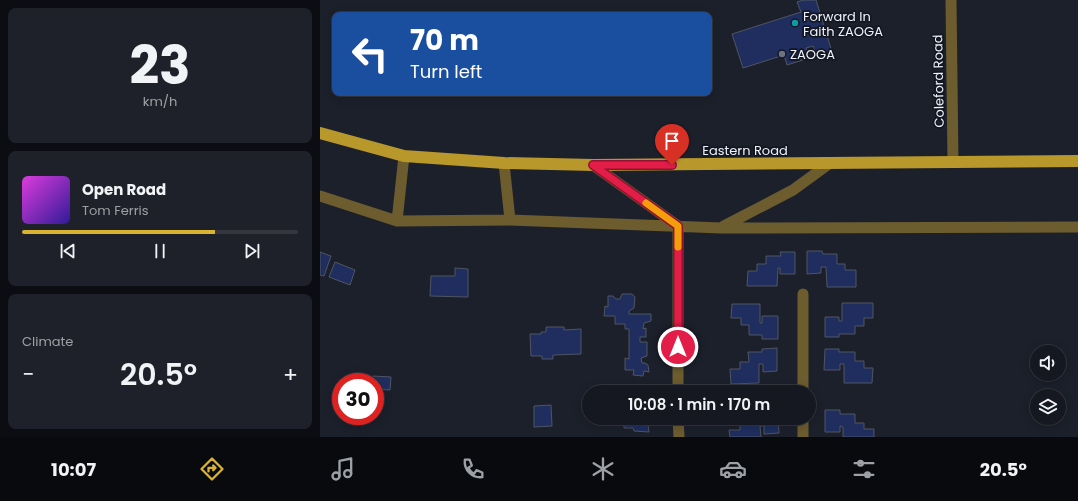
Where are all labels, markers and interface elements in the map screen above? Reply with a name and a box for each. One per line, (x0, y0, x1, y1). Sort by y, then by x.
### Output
place label: Forward In Faith ZAOGA (803, 7, 883, 41)
marker: Forward In Faith ZAOGA (790, 18, 800, 28)
text: 70 m (410, 21, 479, 60)
icon: left (344, 28, 396, 80)
text: 23 (129, 29, 191, 102)
street label: Coleford Road (928, 34, 949, 128)
place label: ZAOGA (790, 45, 835, 64)
marker: ZAOGA (777, 49, 787, 59)
text: Turn left (410, 59, 482, 84)
text: km/h (143, 92, 177, 111)
pin (655, 124, 689, 165)
icon: arrive (661, 130, 683, 152)
street label: Eastern Road (702, 141, 788, 160)
text: Open Road (82, 179, 166, 200)
text: Tom Ferris (82, 201, 149, 220)
icon: previous (57, 240, 79, 262)
icon: pause (149, 240, 171, 262)
icon: next (241, 240, 263, 262)
position arrow (657, 326, 699, 368)
text: Climate (22, 332, 73, 351)
map controls (1030, 345, 1066, 425)
button: sound (1030, 345, 1066, 381)
text: 20.5° (120, 353, 197, 396)
text: − (22, 359, 34, 390)
text: + (283, 359, 298, 390)
speed limit sign: 30 (332, 373, 384, 425)
button: layers (1030, 389, 1066, 425)
text: 10:08 · 1 min · 170 m (628, 394, 770, 415)
icon: directions (198, 455, 226, 483)
icon: music (329, 455, 357, 483)
icon: phone (459, 455, 487, 483)
icon: climate (589, 455, 617, 483)
icon: car (719, 455, 747, 483)
icon: filters (850, 455, 878, 483)
text: 10:07 (51, 457, 96, 482)
text: 20.5° (980, 457, 1027, 482)

